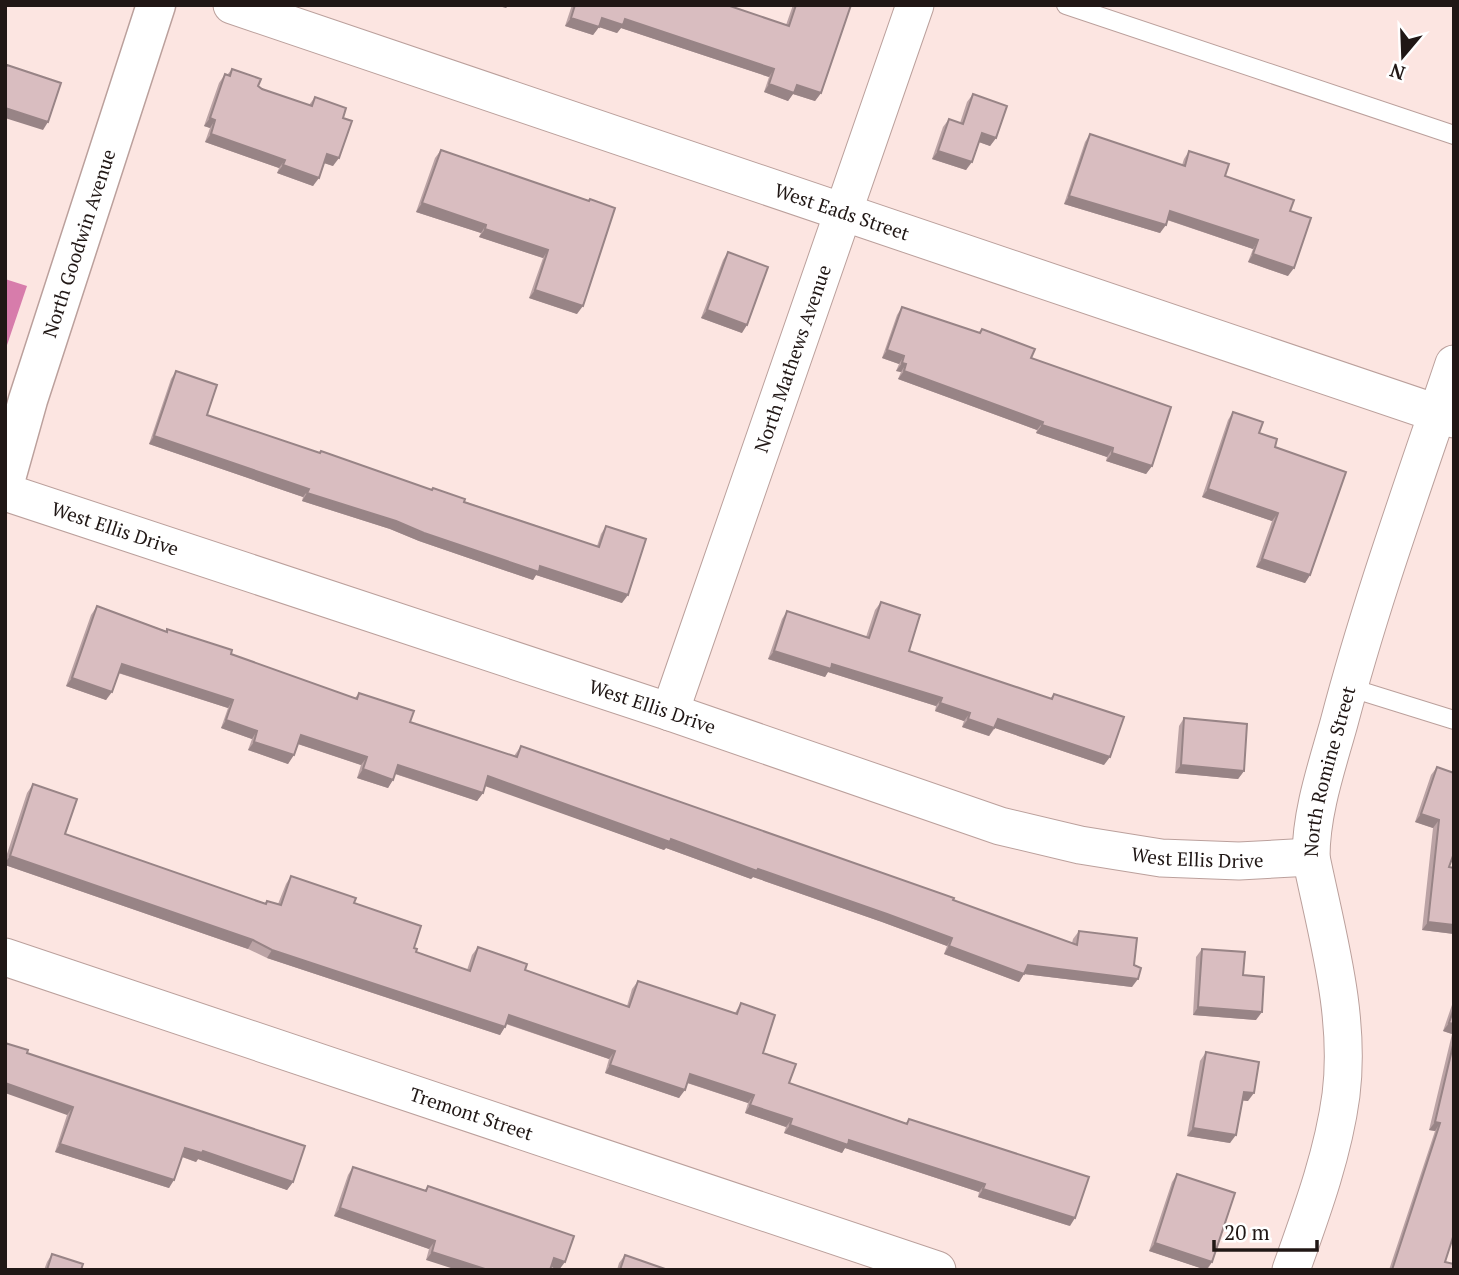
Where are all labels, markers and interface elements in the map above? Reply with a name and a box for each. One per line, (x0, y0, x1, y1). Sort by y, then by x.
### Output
north arrow (1368, 21, 1438, 91)
text: N (1386, 58, 1408, 87)
street label: North Goodwin Avenue (36, 146, 121, 340)
street label: West Eads Street (771, 177, 913, 246)
street label: North Mathews Avenue (748, 261, 836, 456)
street label: West Ellis Drive (48, 495, 182, 561)
street label: West Ellis Drive (586, 673, 719, 739)
street label: North Romine Street (1298, 683, 1360, 857)
street label: West Ellis Drive (1129, 840, 1264, 873)
street label: Tremont Street (407, 1081, 537, 1145)
scale bar (1214, 1208, 1317, 1252)
text: 20 m (1224, 1218, 1270, 1246)

